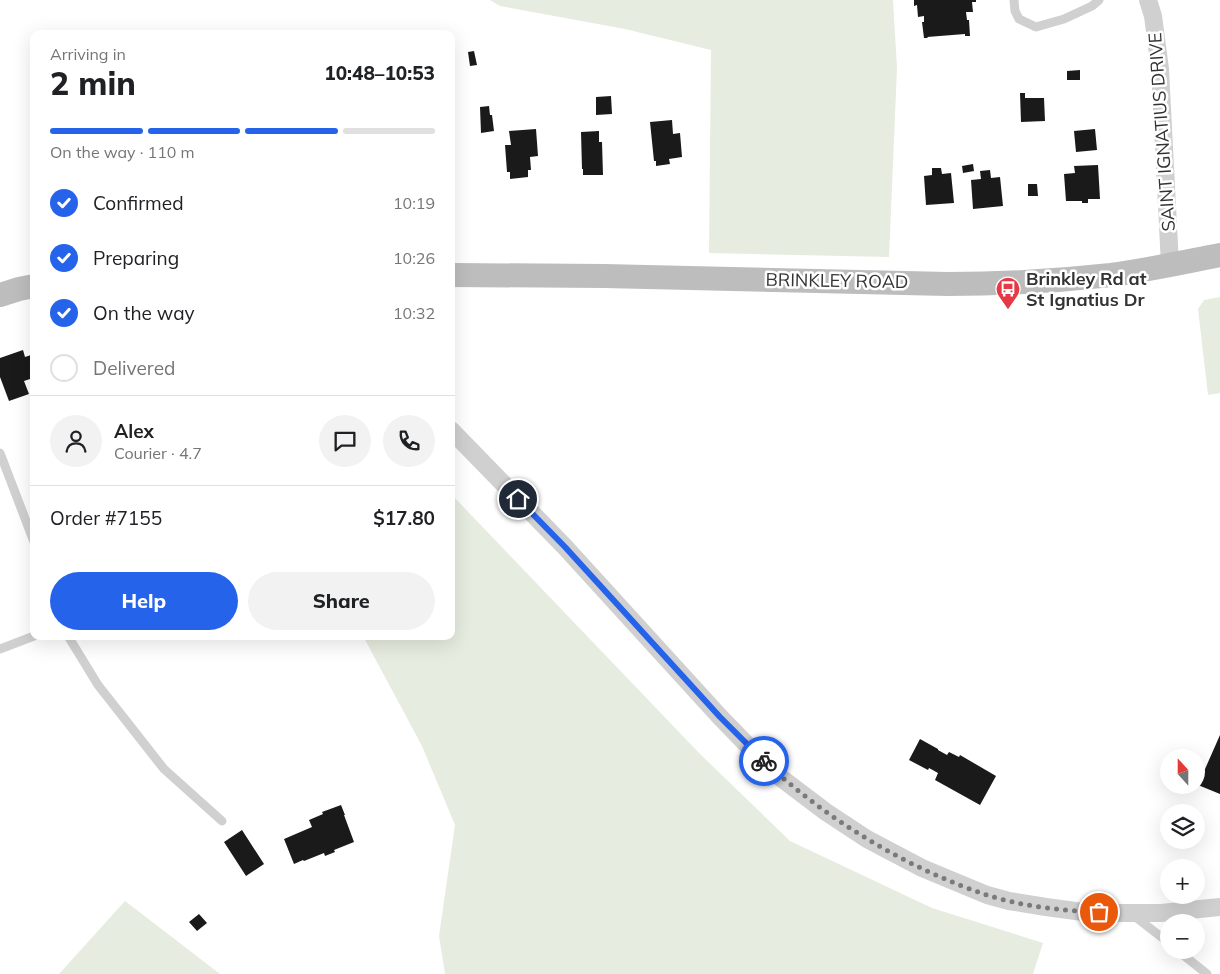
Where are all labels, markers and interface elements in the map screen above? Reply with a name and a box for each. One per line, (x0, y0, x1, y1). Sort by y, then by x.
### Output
street label: SAINT IGNATIUS DRIVE (1143, 32, 1180, 232)
text: Arriving in (50, 44, 126, 64)
text: 10:48–10:53 (324, 61, 435, 85)
text: 2 min (50, 63, 136, 103)
text: On the way · 110 m (50, 142, 195, 162)
icon: check (50, 189, 78, 217)
text: Confirmed (93, 191, 184, 215)
text: 10:19 (393, 193, 435, 213)
icon: check (50, 244, 78, 272)
text: Preparing (93, 246, 179, 270)
text: 10:26 (393, 248, 435, 268)
place label: Brinkley Rd at St Ignatius Dr (1026, 267, 1147, 311)
street label: BRINKLEY ROAD (765, 268, 909, 293)
bus stop icon: Brinkley Rd at St Ignatius Dr (995, 276, 1021, 310)
icon: check (50, 299, 78, 327)
text: On the way (93, 301, 195, 325)
text: 10:32 (393, 303, 435, 323)
text: Delivered (93, 356, 175, 380)
button: person (50, 415, 102, 467)
button: chat (319, 415, 371, 467)
button: phone (383, 415, 435, 467)
text: Alex (114, 419, 154, 443)
text: Courier · 4.7 (114, 443, 202, 463)
pin (497, 478, 539, 520)
icon: home (504, 485, 532, 513)
text: Order #7155 (50, 506, 162, 530)
text: $17.80 (373, 506, 435, 530)
button: Help (50, 572, 238, 630)
button: Share (248, 572, 435, 630)
courier (739, 736, 789, 786)
icon: bike (750, 747, 778, 775)
north arrow (1160, 749, 1205, 794)
map controls (1160, 749, 1205, 959)
button: layers (1160, 804, 1205, 849)
button: + (1160, 859, 1205, 904)
pin (1078, 891, 1120, 933)
icon: bag (1085, 898, 1113, 926)
button: − (1160, 914, 1205, 959)

